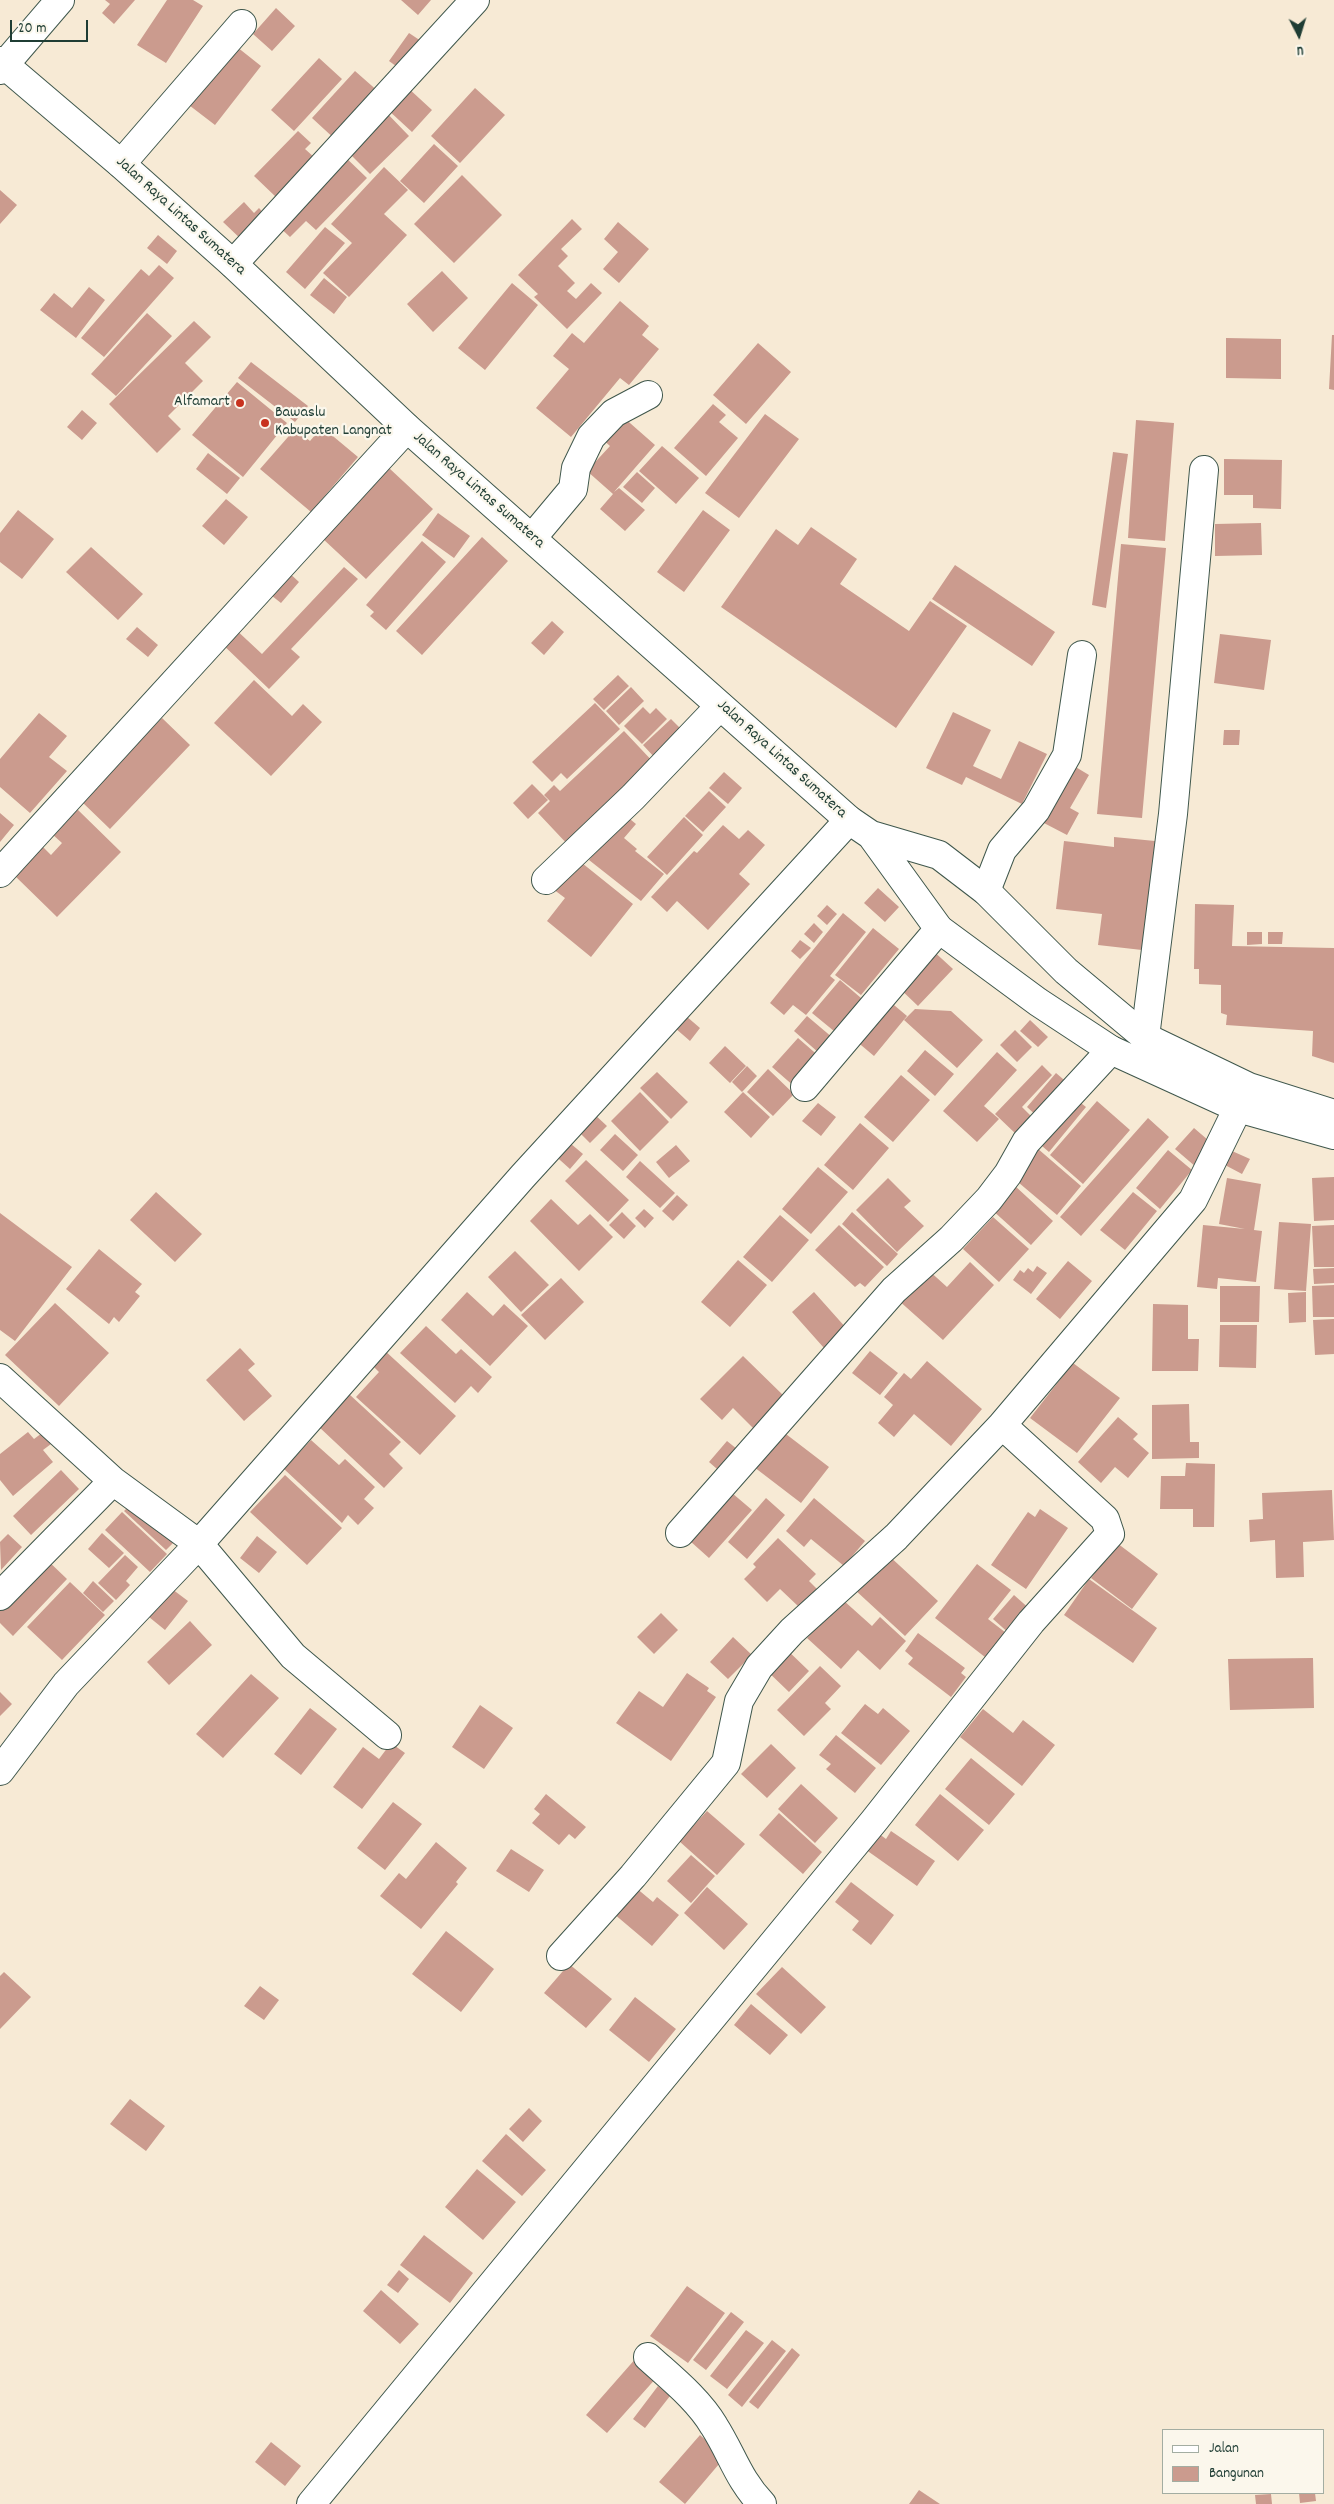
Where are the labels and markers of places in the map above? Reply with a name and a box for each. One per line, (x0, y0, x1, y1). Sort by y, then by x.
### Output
place label: Alfamart (174, 393, 230, 413)
marker: Alfamart (234, 397, 246, 409)
place label: Bawaslu Kabupaten Langnat (275, 404, 392, 442)
marker: Bawaslu Kabupaten Langnat (259, 417, 271, 429)

